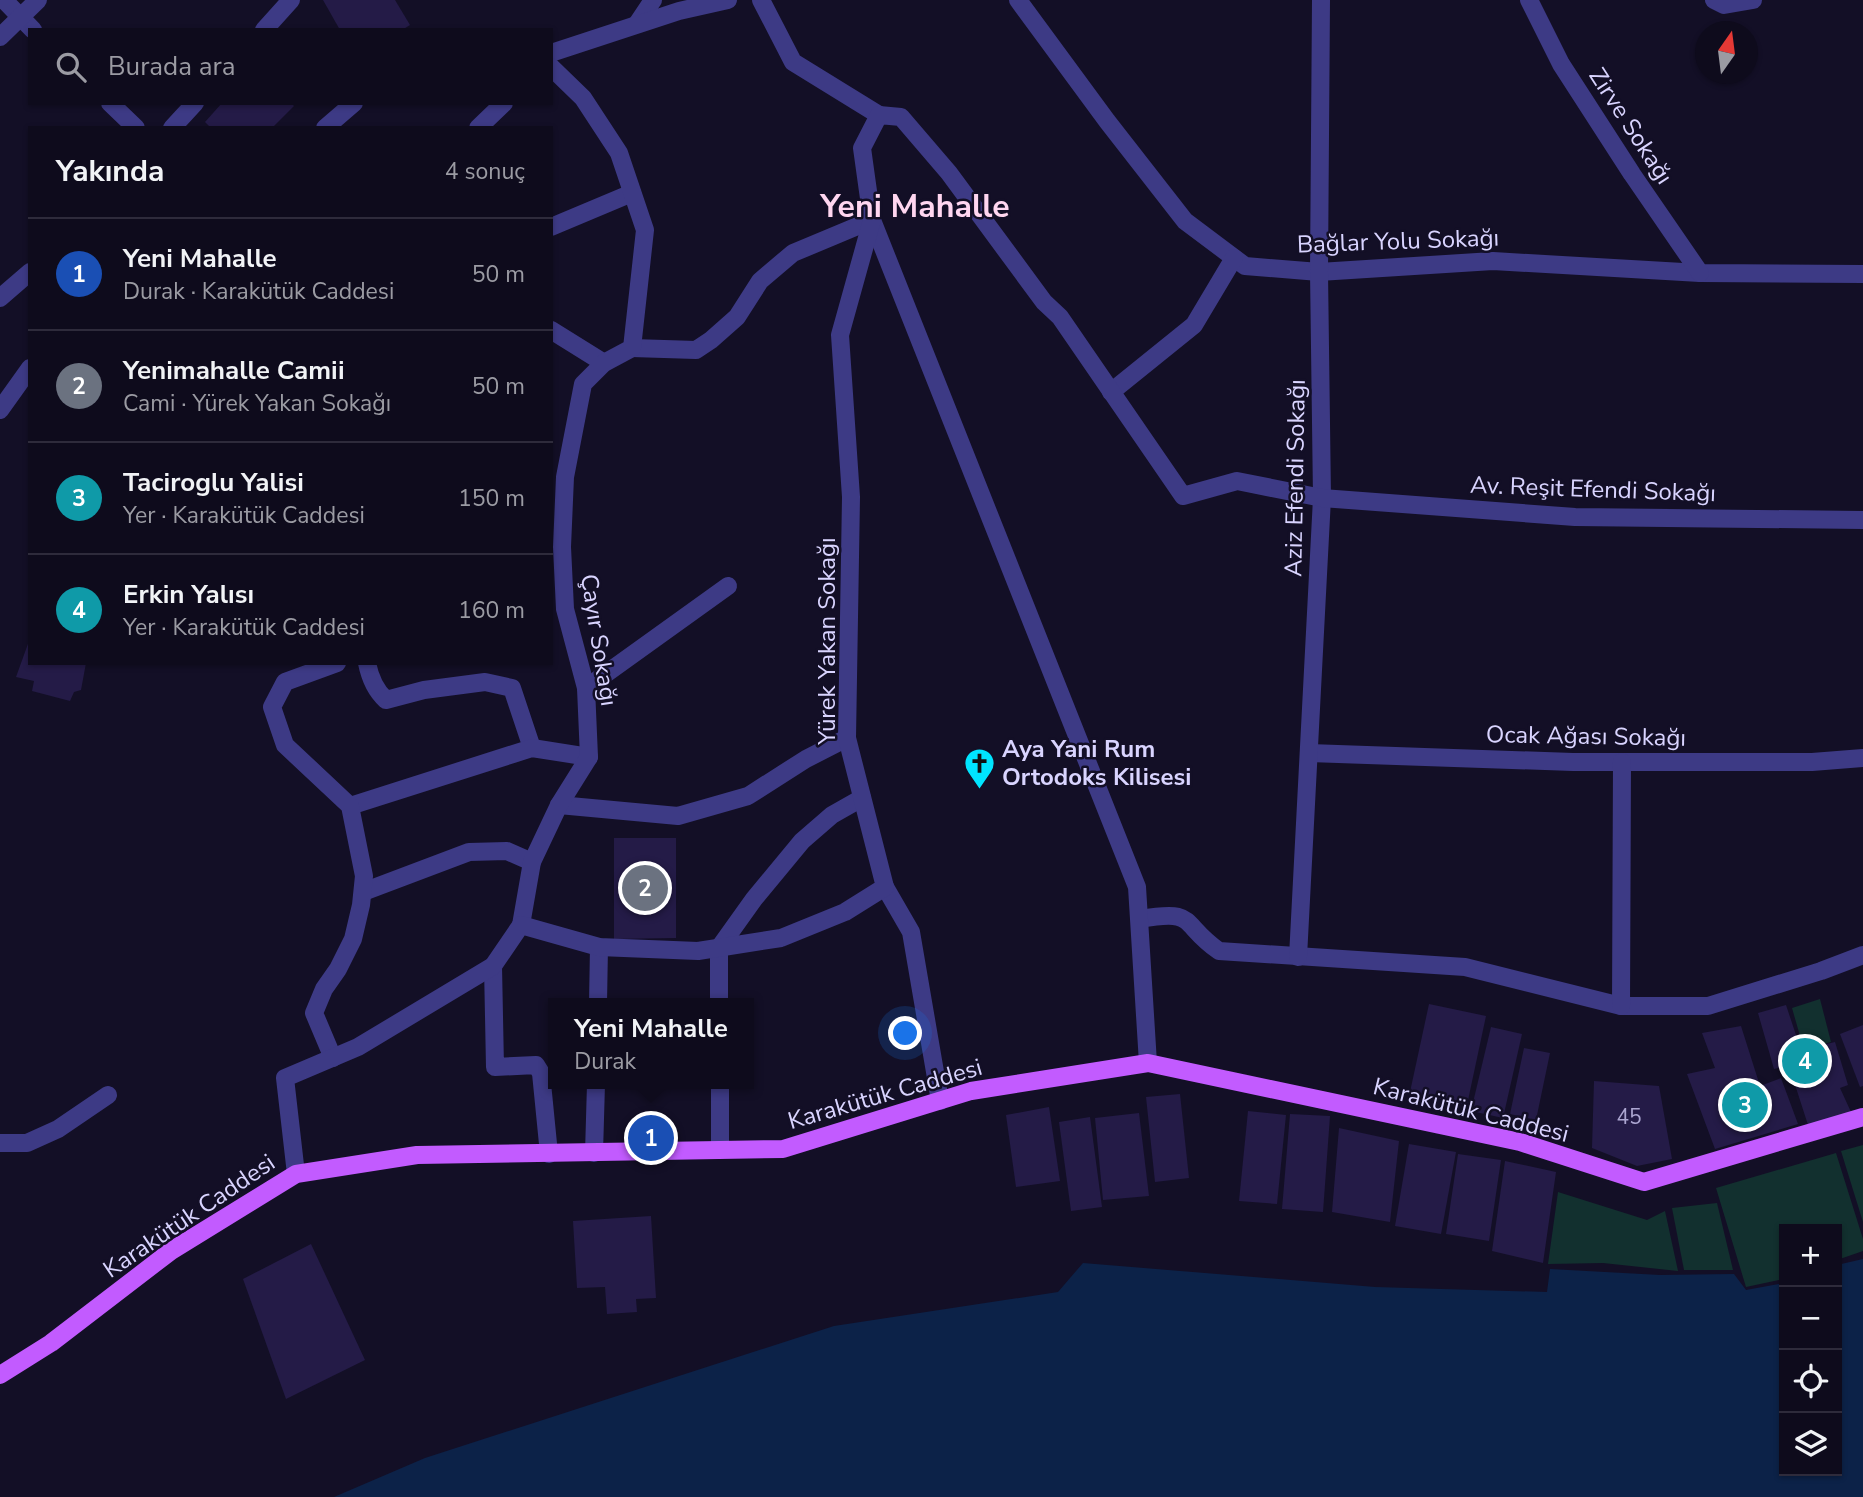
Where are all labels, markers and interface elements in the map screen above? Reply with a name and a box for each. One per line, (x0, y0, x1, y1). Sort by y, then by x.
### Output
north arrow (1695, 21, 1758, 84)
search box (28, 28, 553, 105)
icon: search (52, 48, 90, 86)
text: Burada ara (108, 49, 235, 84)
street label: Zirve Sokağı (1582, 62, 1680, 190)
text: Yakında (56, 151, 164, 192)
text: 4 sonuç (445, 156, 525, 187)
district label: Yeni Mahalle (819, 185, 1010, 228)
street label: Bağlar Yolu Sokağı (1296, 221, 1500, 261)
text: Yeni Mahalle (123, 241, 277, 276)
text: 1 (72, 259, 86, 290)
text: 50 m (472, 259, 525, 290)
text: Durak · Karakütük Caddesi (123, 276, 394, 307)
text: Yenimahalle Camii (123, 353, 345, 388)
text: 2 (72, 371, 86, 402)
text: 50 m (472, 371, 525, 402)
street label: Aziz Efendi Sokağı (1277, 379, 1313, 577)
text: Cami · Yürek Yakan Sokağı (123, 388, 391, 419)
text: Taciroglu Yalisi (123, 465, 304, 500)
street label: Av. Reşit Efendi Sokağı (1469, 469, 1717, 509)
text: 3 (72, 483, 86, 514)
text: 150 m (458, 483, 525, 514)
text: Yer · Karakütük Caddesi (123, 500, 365, 531)
street label: Yürek Yakan Sokağı (811, 537, 843, 746)
street label: Çayır Sokağı (573, 572, 625, 708)
text: Erkin Yalısı (123, 577, 254, 612)
text: 4 (72, 595, 86, 626)
text: 160 m (458, 595, 525, 626)
text: Yer · Karakütük Caddesi (123, 612, 365, 643)
street label: Ocak Ağası Sokağı (1486, 718, 1686, 754)
place label: Aya Yani Rum Ortodoks Kilisesi (1002, 733, 1191, 793)
church icon: Aya Yani Rum Ortodoks Kilisesi (962, 746, 996, 790)
pin: 2 (622, 862, 668, 914)
popup (548, 998, 754, 1089)
text: Yeni Mahalle (574, 1011, 728, 1046)
your location (888, 1016, 922, 1050)
pin: 4 (1782, 1035, 1828, 1087)
text: Durak (574, 1046, 636, 1077)
street label: Karakütük Caddesi (784, 1051, 986, 1137)
street label: Karakütük Caddesi (1370, 1070, 1572, 1150)
pin: 3 (1722, 1079, 1768, 1131)
house number: 45 (1616, 1103, 1642, 1131)
pin: 1 (628, 1112, 674, 1164)
street label: Karakütük Caddesi (97, 1147, 281, 1285)
map controls (1779, 1224, 1842, 1476)
button: + (1779, 1224, 1842, 1287)
button: − (1779, 1287, 1842, 1350)
button: locate (1779, 1350, 1842, 1413)
button: layers (1779, 1413, 1842, 1476)

